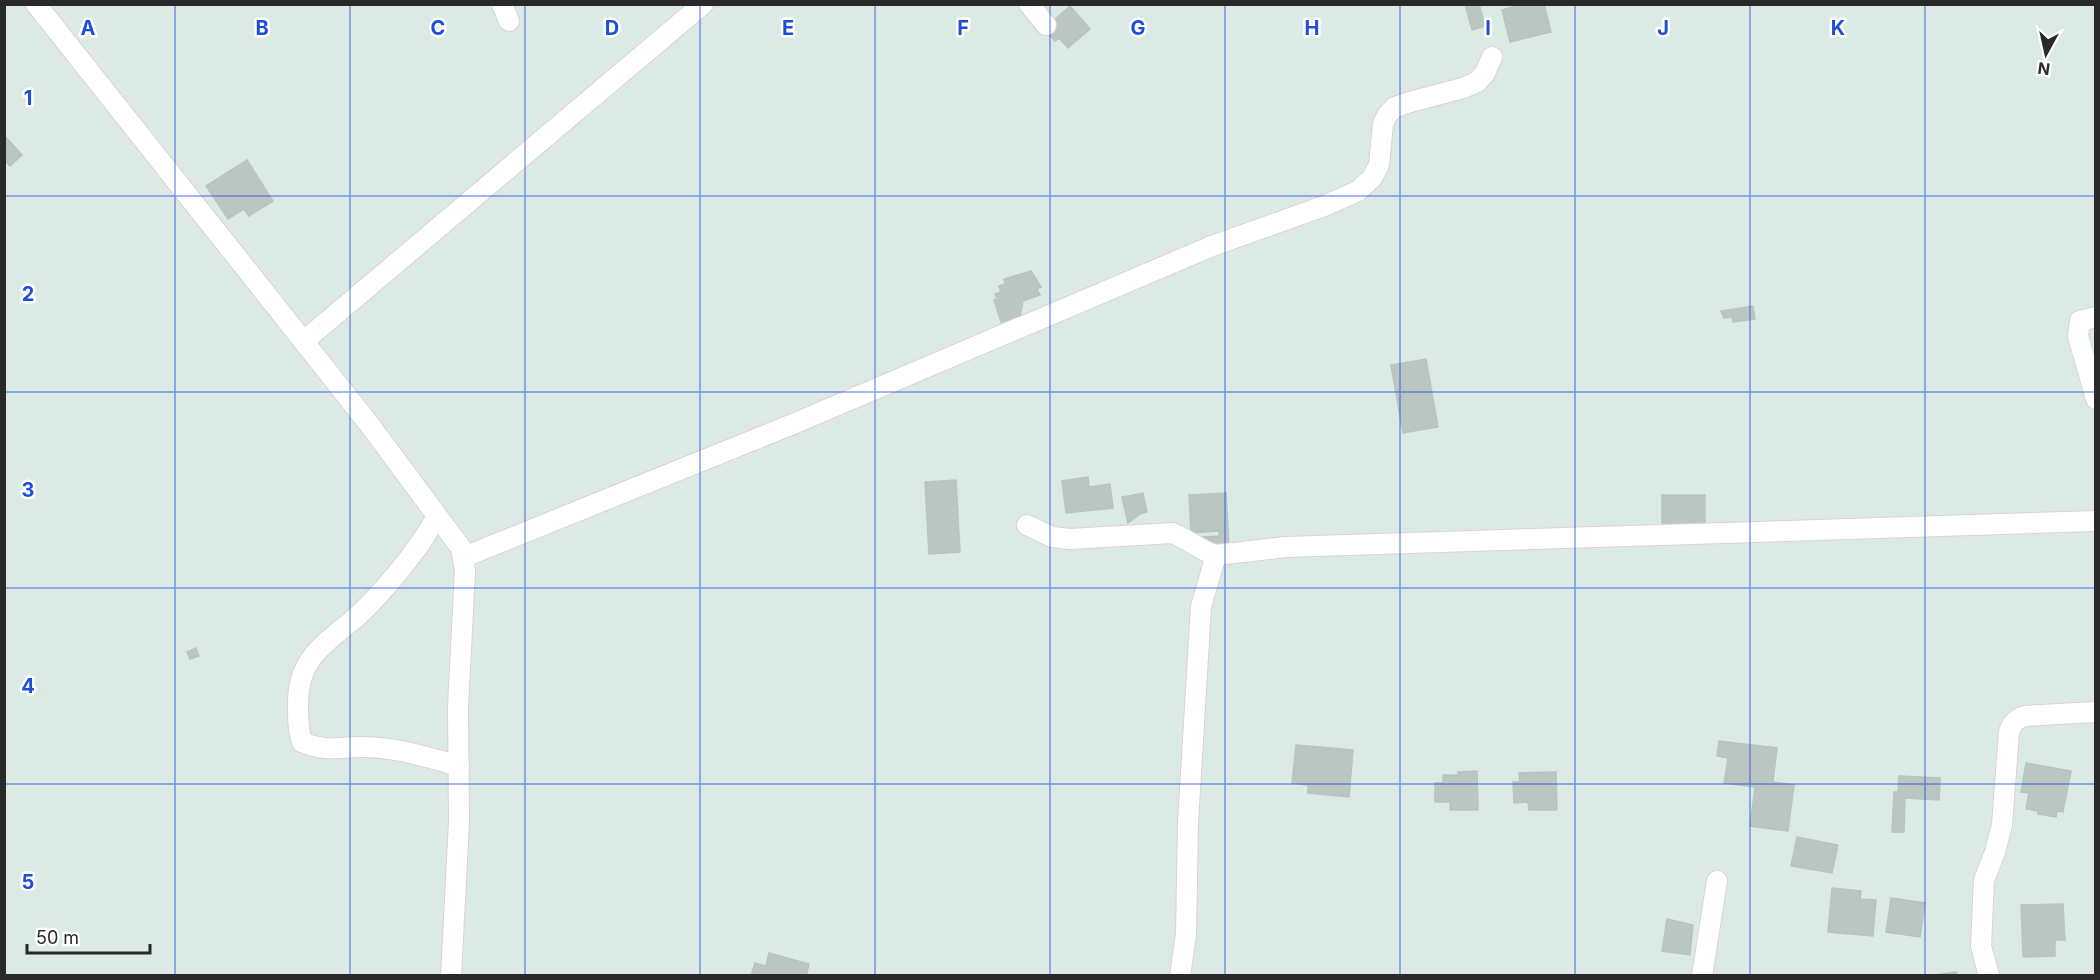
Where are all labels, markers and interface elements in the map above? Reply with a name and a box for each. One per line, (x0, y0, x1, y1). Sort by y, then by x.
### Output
text: A (81, 16, 96, 40)
text: B (255, 16, 269, 40)
text: C (431, 16, 445, 40)
text: D (605, 16, 619, 40)
text: E (782, 16, 794, 40)
text: F (957, 16, 969, 40)
text: G (1130, 16, 1146, 40)
text: H (1305, 16, 1319, 40)
text: I (1485, 16, 1491, 40)
text: J (1657, 16, 1669, 40)
text: K (1831, 16, 1845, 40)
north arrow (2016, 24, 2076, 84)
text: N (2036, 58, 2051, 80)
text: 1 (24, 86, 32, 110)
text: 2 (22, 282, 34, 306)
text: 3 (22, 478, 34, 502)
text: 4 (21, 674, 35, 698)
text: 5 (22, 870, 34, 894)
scale bar (27, 917, 150, 955)
text: 50 m (36, 927, 79, 948)

